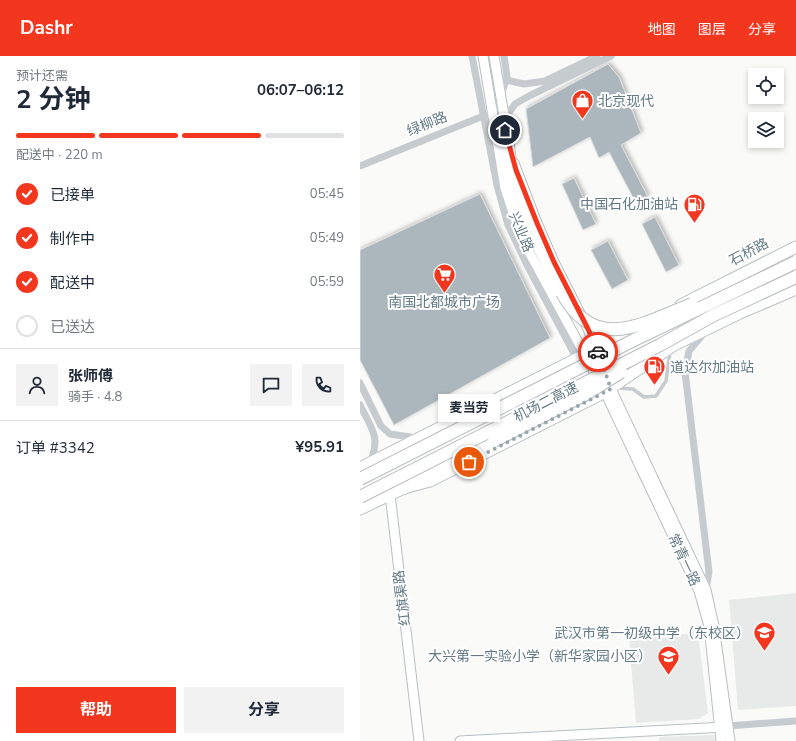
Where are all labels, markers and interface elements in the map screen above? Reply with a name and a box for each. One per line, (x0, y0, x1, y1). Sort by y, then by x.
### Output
text: Dashr (20, 15, 73, 41)
text: 地图 (648, 20, 676, 39)
text: 图层 (698, 20, 726, 39)
text: 分享 (748, 20, 776, 39)
text: 预计还需 (16, 67, 68, 85)
map controls (748, 68, 784, 148)
button: locate (748, 68, 784, 104)
text: 06:07–06:12 (257, 80, 344, 100)
text: 2 分钟 (16, 82, 91, 117)
shop icon: 北京现代 (569, 88, 595, 121)
place label: 北京现代 (598, 92, 654, 111)
street label: 绿柳路 (404, 107, 450, 141)
button: layers (748, 112, 784, 148)
pin (488, 113, 522, 147)
icon: home (494, 119, 516, 141)
text: 配送中 · 220 m (16, 146, 103, 164)
icon: check (16, 183, 38, 205)
text: 已接单 (50, 185, 95, 205)
text: 05:45 (310, 185, 344, 203)
fuel station icon: 中国石化加油站 (681, 191, 707, 224)
place label: 中国石化加油站 (580, 195, 678, 214)
street label: 兴业路 (504, 209, 538, 255)
icon: check (16, 227, 38, 249)
text: 制作中 (50, 229, 95, 249)
text: 05:49 (310, 229, 344, 247)
street label: 石桥路 (726, 234, 772, 270)
supermarket icon: 南国北都城市广场 (431, 261, 457, 294)
icon: check (16, 271, 38, 293)
text: 配送中 (50, 273, 95, 293)
text: 05:59 (310, 273, 344, 291)
place label: 南国北都城市广场 (388, 293, 500, 312)
text: 已送达 (50, 317, 95, 337)
courier (578, 332, 618, 372)
icon: car (587, 341, 609, 363)
fuel station icon: 道达尔加油站 (641, 354, 667, 387)
place label: 道达尔加油站 (670, 358, 754, 377)
button: person (16, 364, 58, 406)
button: chat (250, 364, 292, 406)
button: phone (302, 364, 344, 406)
text: 张师傅 (68, 366, 113, 386)
street label: 机场二高速 (511, 378, 581, 426)
text: 骑手 · 4.8 (68, 388, 122, 406)
callout: 麦当劳 (438, 394, 500, 422)
text: 麦当劳 (449, 399, 489, 417)
text: ¥95.91 (295, 437, 344, 457)
text: 订单 #3342 (16, 438, 95, 458)
pin (452, 445, 486, 479)
icon: bag (458, 451, 480, 473)
street label: 常青一路 (664, 531, 704, 589)
street label: 红旗渠路 (389, 569, 415, 627)
school or university icon: 武汉市第一初级中学（东校区） (752, 620, 778, 653)
place label: 武汉市第一初级中学（东校区） (554, 624, 750, 643)
school or university icon: 大兴第一实验小学（新华家园小区） (655, 643, 681, 676)
place label: 大兴第一实验小学（新华家园小区） (428, 647, 652, 666)
button: 帮助 (16, 687, 176, 733)
button: 分享 (184, 687, 344, 733)

